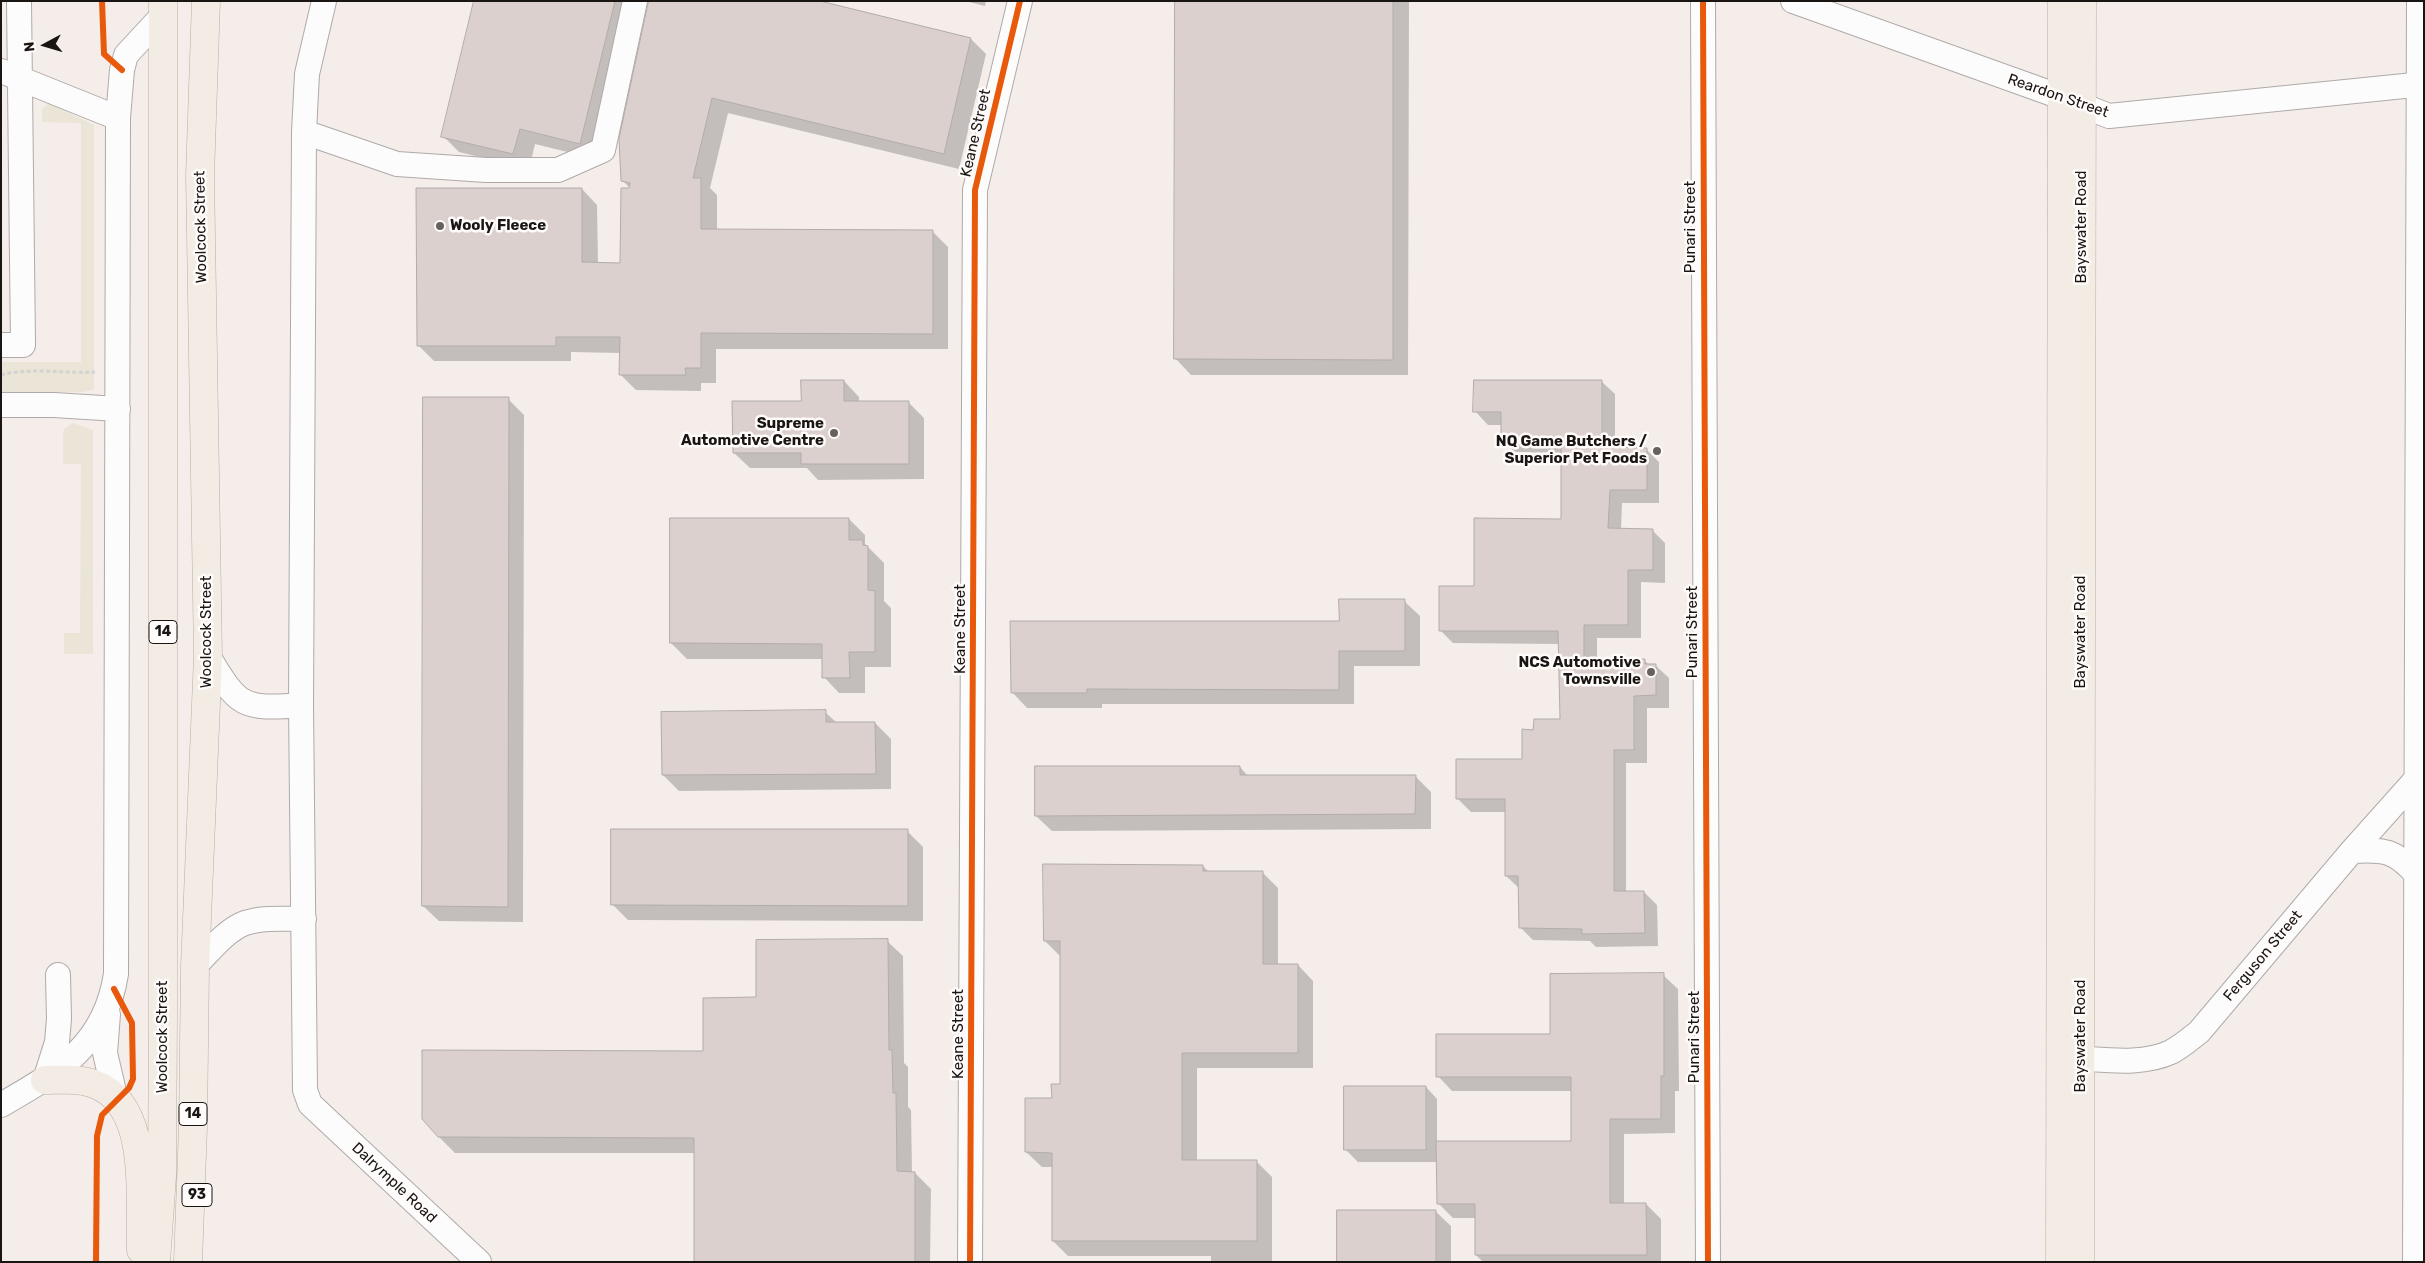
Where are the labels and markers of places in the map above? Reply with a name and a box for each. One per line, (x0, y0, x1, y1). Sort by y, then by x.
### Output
place label: Wooly Fleece (450, 217, 546, 235)
marker: Wooly Fleece (434, 220, 446, 232)
place label: Supreme Automotive Centre (681, 415, 824, 450)
marker: Supreme Automotive Centre (828, 427, 840, 439)
place label: NQ Game Butchers / Superior Pet Foods (1496, 433, 1647, 468)
marker: NQ Game Butchers / Superior Pet Foods (1651, 445, 1663, 457)
place label: NCS Automotive Townsville (1518, 654, 1641, 689)
marker: NCS Automotive Townsville (1645, 666, 1657, 678)

